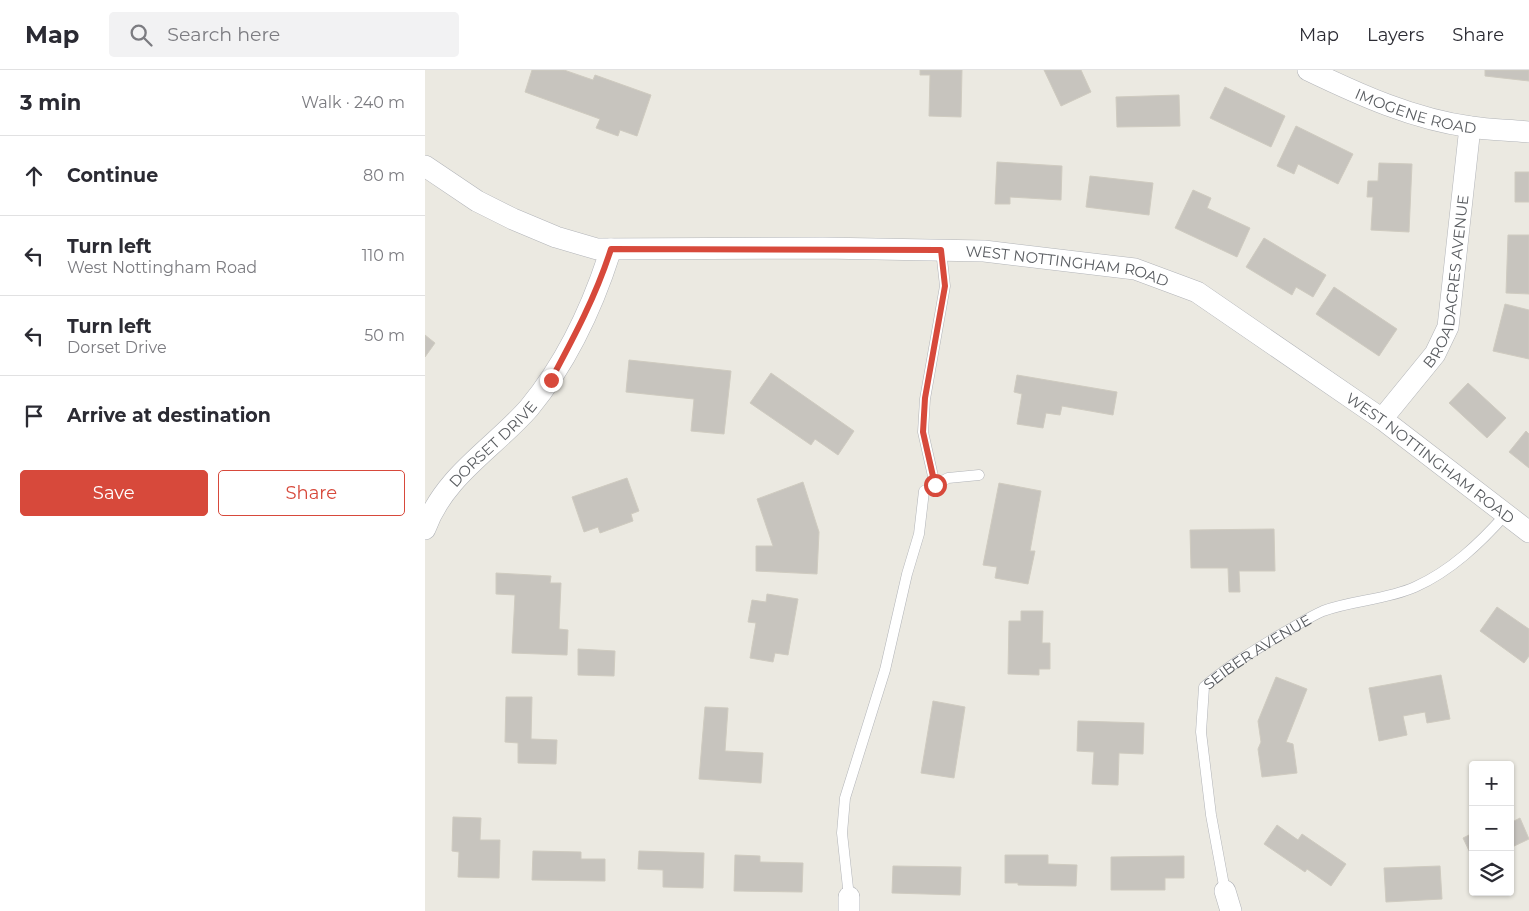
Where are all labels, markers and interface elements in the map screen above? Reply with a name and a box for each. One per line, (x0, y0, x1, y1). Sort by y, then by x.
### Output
search box (109, 12, 459, 57)
text: Map (25, 20, 79, 49)
icon: search (127, 21, 155, 49)
text: Search here (167, 23, 280, 46)
text: Map (1299, 24, 1339, 46)
text: Layers (1367, 24, 1424, 46)
text: Share (1452, 24, 1504, 46)
street label: IMOGENE ROAD (1352, 84, 1478, 137)
text: 3 min (20, 90, 81, 115)
text: Walk · 240 m (301, 93, 405, 112)
icon: ahead (20, 162, 48, 190)
text: Continue (67, 164, 158, 187)
text: 80 m (363, 166, 405, 185)
street label: BROADACRES AVENUE (1418, 194, 1472, 371)
text: Turn left (67, 235, 152, 258)
street label: WEST NOTTINGHAM ROAD (965, 241, 1172, 290)
icon: left (20, 242, 48, 270)
text: 110 m (362, 246, 405, 265)
text: West Nottingham Road (67, 258, 257, 277)
text: Turn left (67, 315, 152, 338)
icon: left (20, 322, 48, 350)
text: 50 m (364, 326, 405, 345)
text: Dorset Drive (67, 338, 167, 357)
route end (540, 369, 563, 392)
street label: WEST NOTTINGHAM ROAD (1343, 388, 1519, 527)
street label: DORSET DRIVE (444, 397, 541, 491)
icon: arrive (20, 402, 48, 430)
text: Arrive at destination (67, 404, 271, 427)
button: Save (20, 470, 208, 516)
button: Share (218, 470, 405, 516)
route start (924, 474, 947, 497)
street label: SEIBER AVENUE (1199, 609, 1314, 693)
map controls (1469, 761, 1514, 896)
button: + (1469, 761, 1514, 806)
button: − (1469, 806, 1514, 851)
button: layers (1469, 851, 1514, 896)

